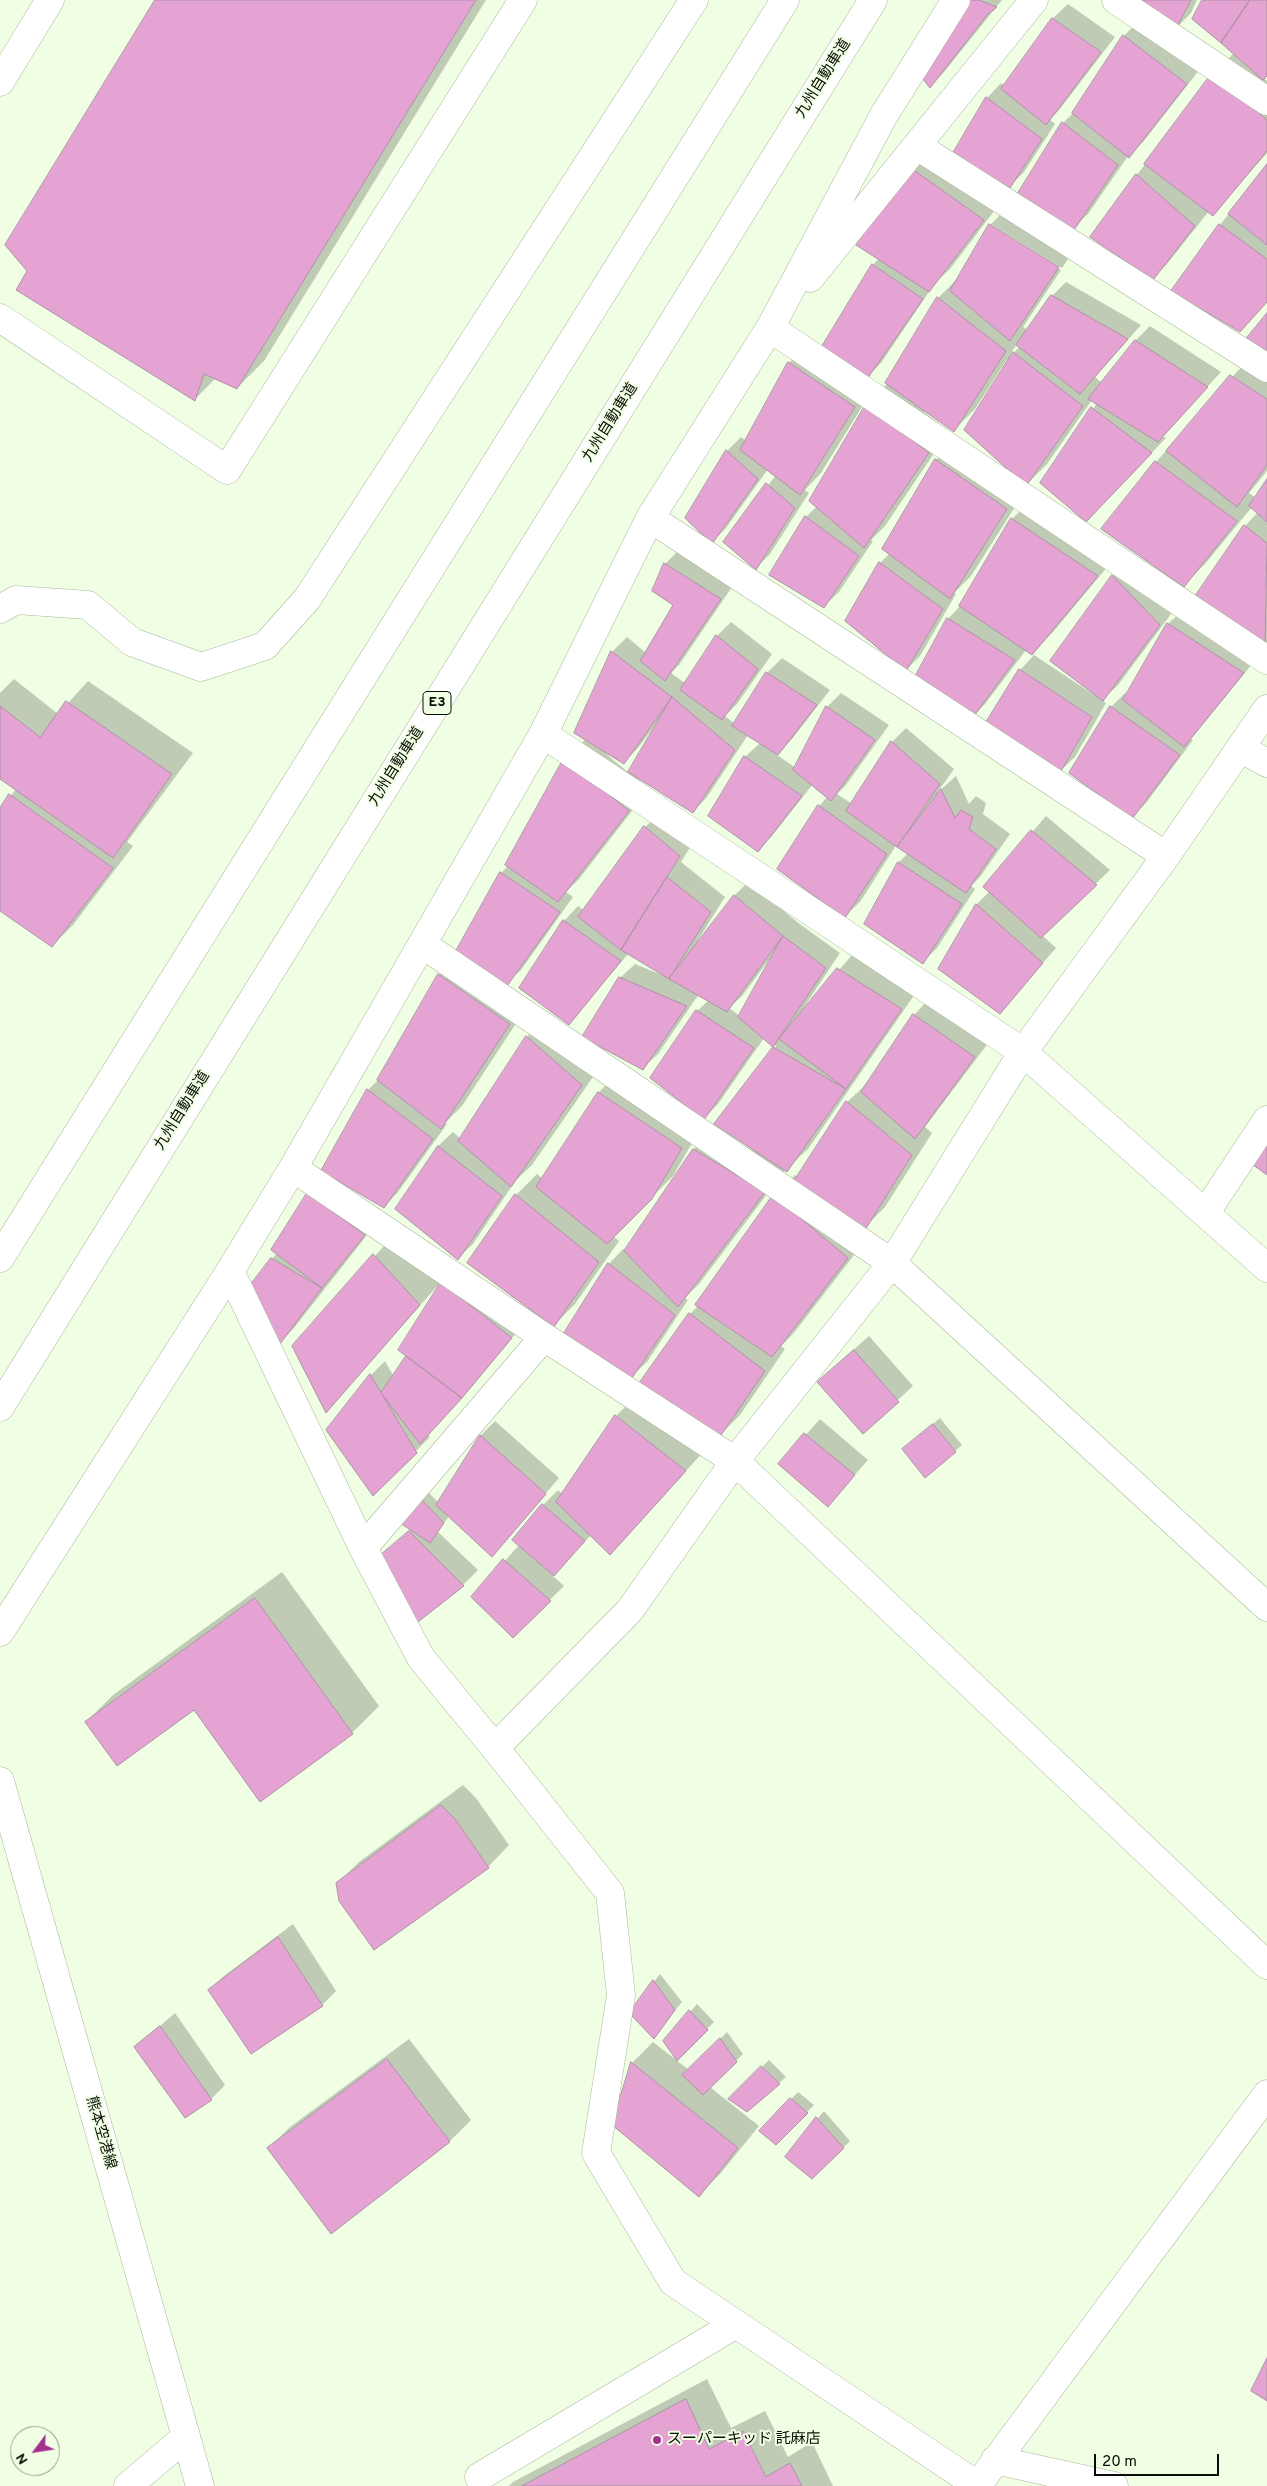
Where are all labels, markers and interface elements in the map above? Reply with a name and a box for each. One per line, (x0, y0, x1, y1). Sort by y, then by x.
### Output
street label: 九州自動車道 (793, 36, 855, 122)
street label: 九州自動車道 (580, 380, 642, 466)
road number: E3 (423, 691, 451, 714)
street label: 九州自動車道 (366, 724, 428, 810)
street label: 九州自動車道 (152, 1068, 214, 1154)
street label: 熊本空港線 (81, 2094, 119, 2172)
north arrow (10, 2426, 60, 2476)
place label: スーパーキッド 託麻店 (667, 2431, 821, 2449)
marker: スーパーキッド 託麻店 (651, 2434, 663, 2446)
scale bar (1097, 2444, 1222, 2476)
text: N (13, 2450, 32, 2467)
text: 20 m (1102, 2453, 1137, 2472)

